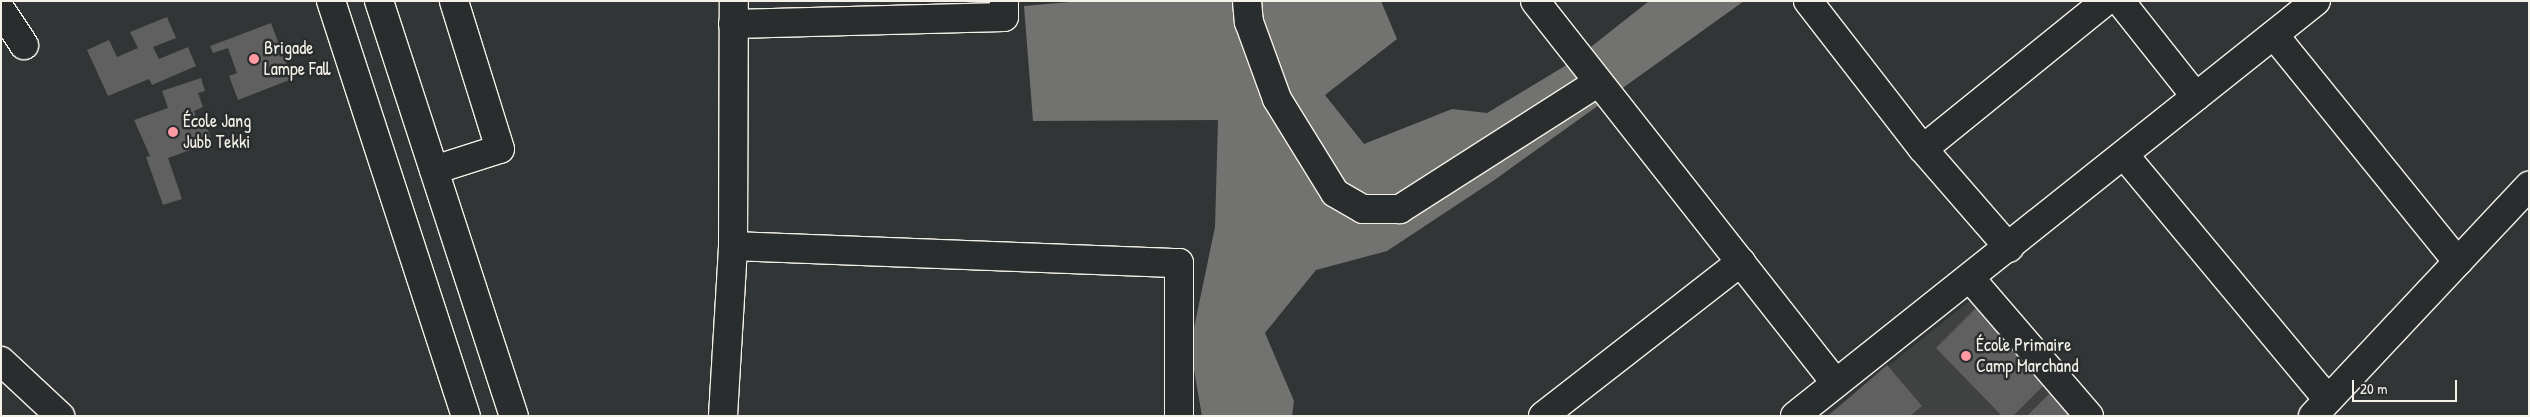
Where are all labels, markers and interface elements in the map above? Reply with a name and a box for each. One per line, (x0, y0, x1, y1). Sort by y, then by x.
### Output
place label: Brigade Lampe Fall (264, 38, 331, 80)
marker: Brigade Lampe Fall (248, 53, 260, 65)
place label: École Jang Jubb Tekki (183, 111, 251, 154)
marker: École Jang Jubb Tekki (167, 126, 179, 138)
place label: École Primaire Camp Marchand (1976, 335, 2078, 378)
marker: École Primaire Camp Marchand (1960, 350, 1972, 362)
scale bar (2355, 370, 2460, 402)
text: 20 m (2360, 378, 2387, 399)

